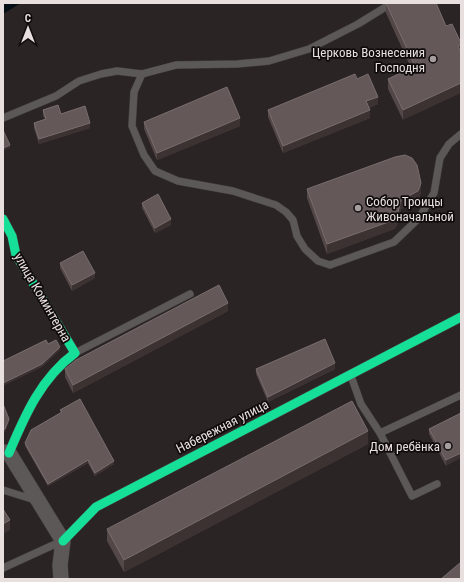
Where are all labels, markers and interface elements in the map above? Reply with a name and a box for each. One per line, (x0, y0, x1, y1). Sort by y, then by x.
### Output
north arrow (8, 8, 48, 48)
text: С (25, 12, 31, 25)
place label: Церковь Вознесения Господня (312, 45, 425, 75)
marker: Церковь Вознесения Господня (428, 54, 438, 64)
place label: Собор Троицы Живоначальной (366, 194, 454, 224)
marker: Собор Троицы Живоначальной (353, 203, 363, 213)
street label: улица Коминтерна (11, 250, 74, 344)
street label: Набережная улица (174, 397, 271, 456)
place label: Дом ребёнка (370, 439, 440, 454)
marker: Дом ребёнка (443, 441, 453, 451)

